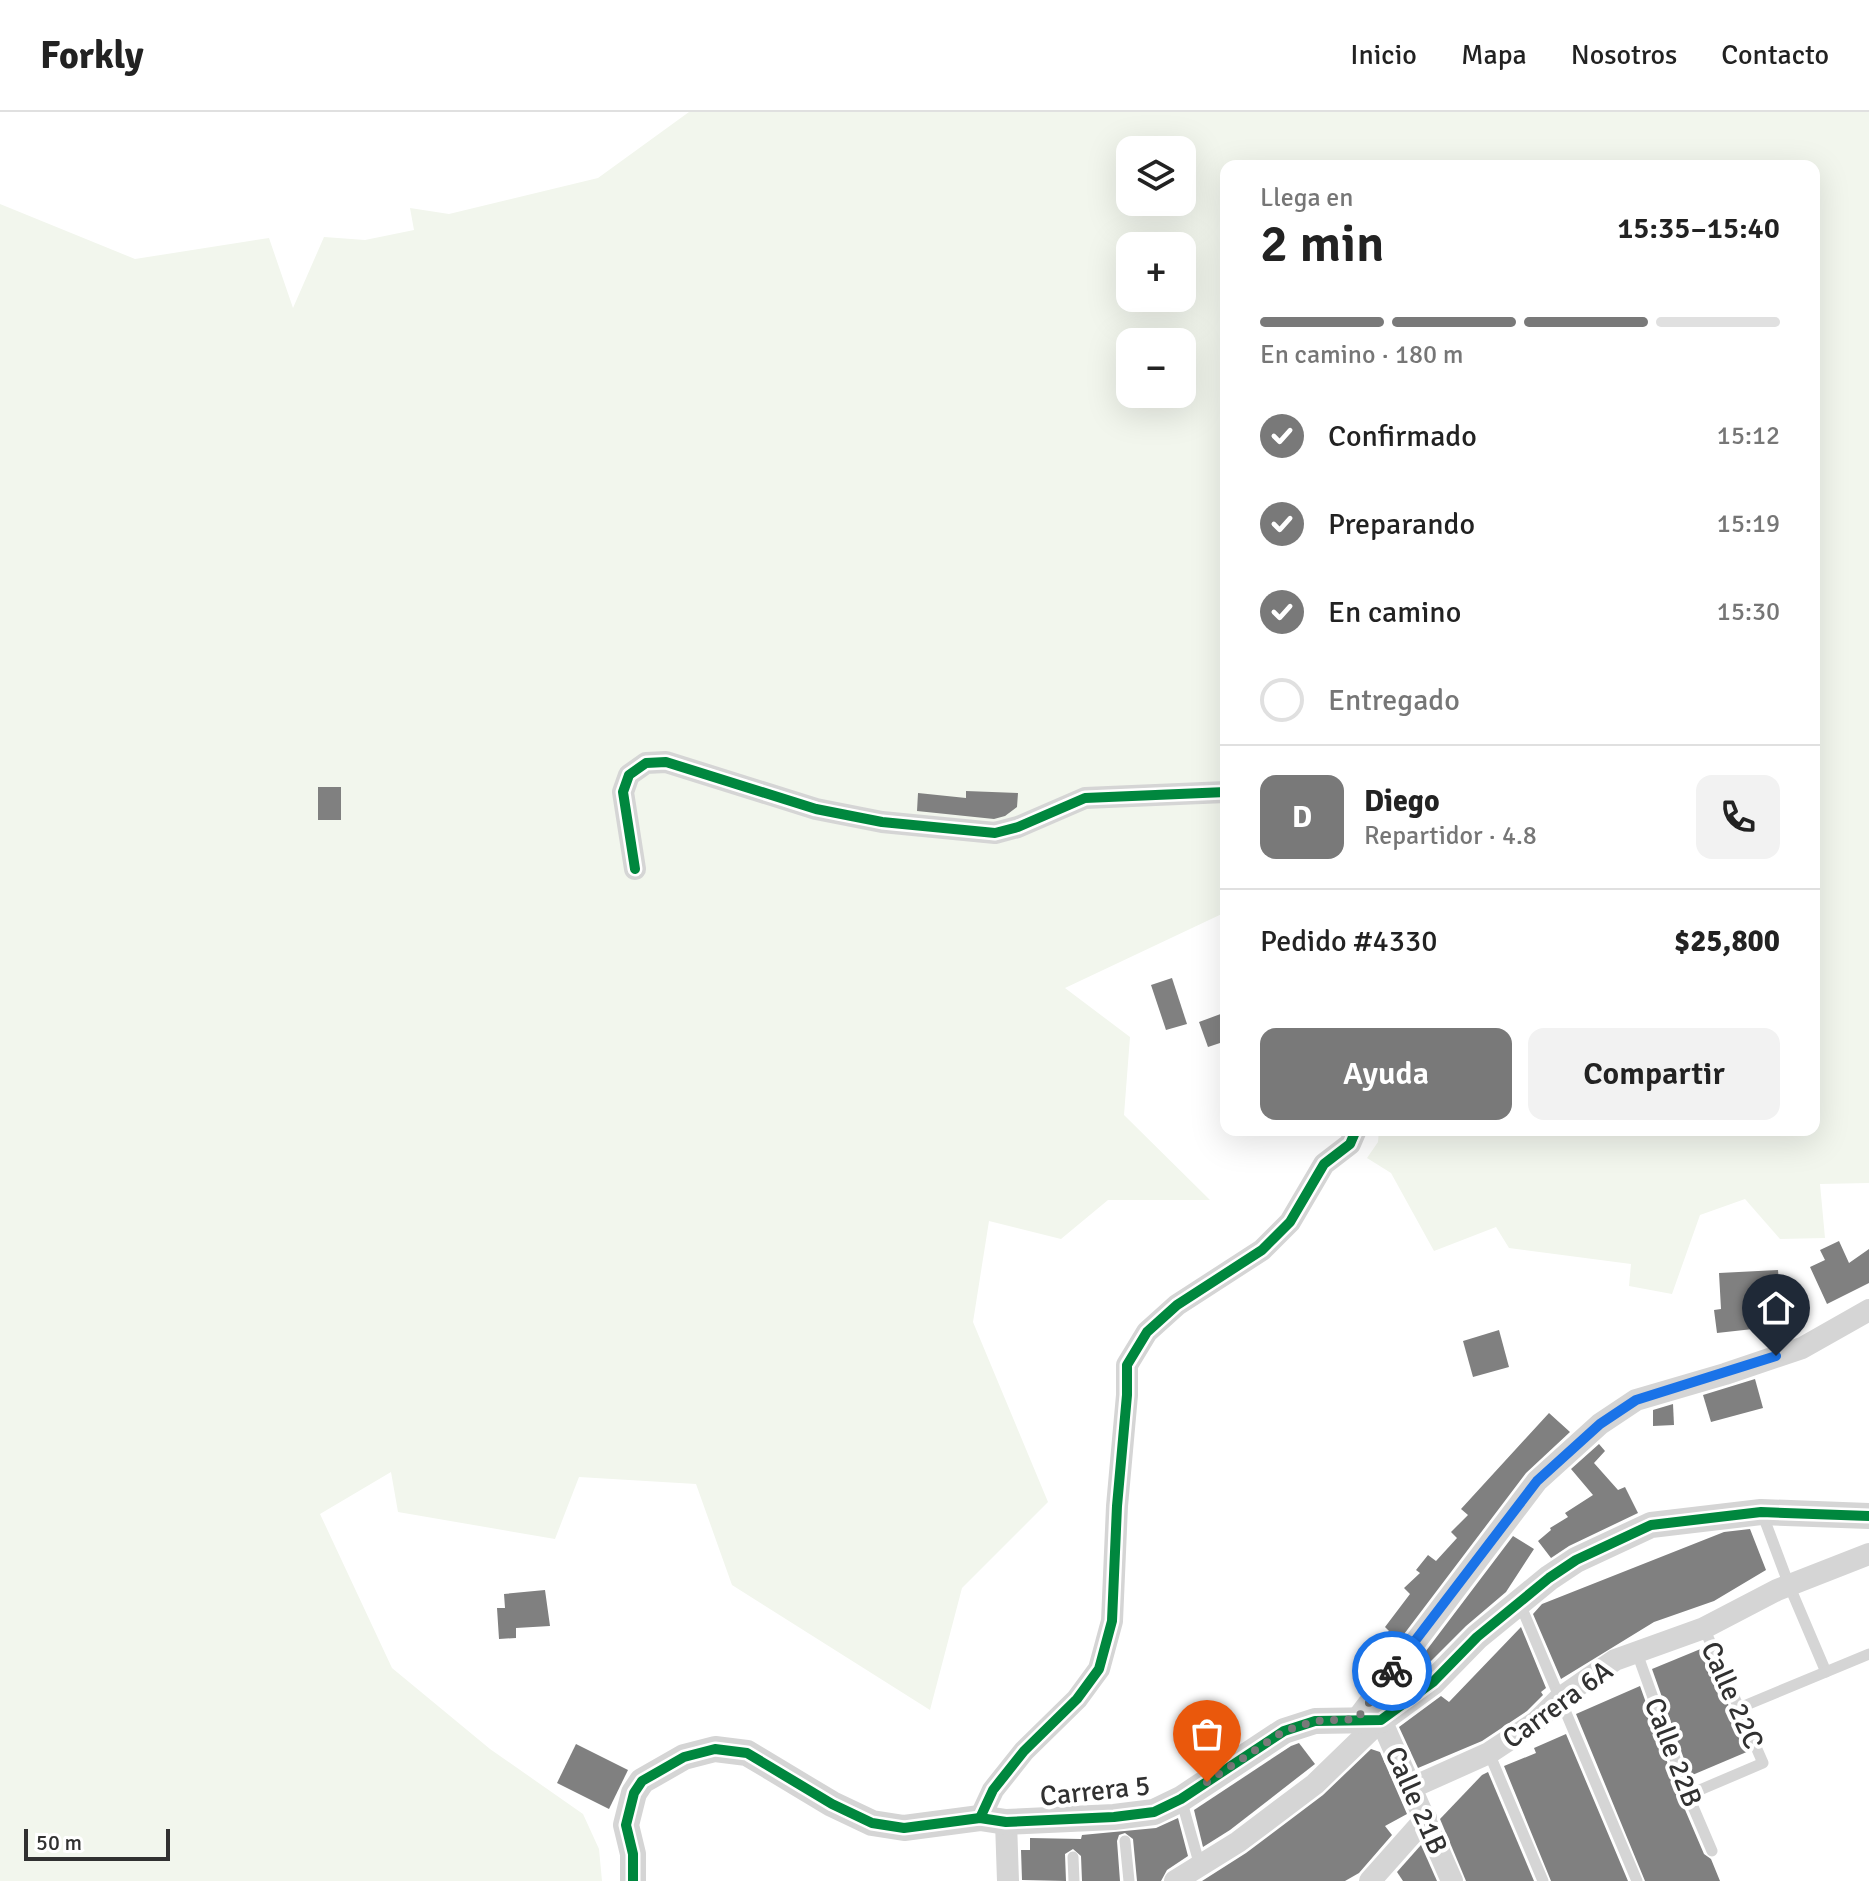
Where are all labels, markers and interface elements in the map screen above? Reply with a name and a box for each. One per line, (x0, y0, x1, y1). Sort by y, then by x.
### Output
text: Forkly (40, 32, 144, 79)
text: Inicio (1350, 38, 1417, 72)
text: Mapa (1461, 38, 1527, 72)
text: Nosotros (1571, 38, 1677, 72)
text: Contacto (1721, 38, 1829, 72)
map controls (1116, 136, 1196, 408)
button: layers (1116, 136, 1196, 216)
text: Llega en (1260, 182, 1354, 214)
text: 15:35–15:40 (1617, 210, 1780, 247)
text: 2 min (1260, 212, 1385, 276)
button: + (1116, 232, 1196, 312)
button: − (1116, 328, 1196, 408)
text: En camino · 180 m (1260, 339, 1463, 371)
icon: check (1260, 414, 1304, 458)
text: Confirmado (1328, 418, 1477, 455)
text: 15:12 (1717, 420, 1780, 452)
icon: check (1260, 502, 1304, 546)
text: Preparando (1328, 506, 1475, 543)
text: 15:19 (1717, 508, 1780, 540)
icon: check (1260, 590, 1304, 634)
text: En camino (1328, 594, 1461, 631)
text: 15:30 (1717, 596, 1780, 628)
text: Entregado (1328, 682, 1460, 719)
button: phone (1696, 775, 1780, 859)
text: Diego (1364, 783, 1440, 820)
text: D (1292, 799, 1312, 836)
text: Repartidor · 4.8 (1364, 820, 1537, 852)
text: Pedido #4330 (1260, 923, 1437, 960)
text: $25,800 (1674, 923, 1780, 960)
button: Ayuda (1260, 1028, 1512, 1120)
button: Compartir (1528, 1028, 1780, 1120)
pin (1742, 1274, 1810, 1356)
icon: home (1754, 1286, 1798, 1330)
courier (1352, 1631, 1432, 1711)
street label: Calle 22C (1693, 1636, 1771, 1754)
icon: bike (1370, 1649, 1414, 1693)
street label: Carrera 6A (1496, 1654, 1619, 1756)
street label: Calle 22B (1637, 1693, 1709, 1812)
pin (1173, 1700, 1241, 1782)
icon: bag (1185, 1712, 1229, 1756)
street label: Calle 21B (1377, 1741, 1455, 1859)
street label: Carrera 5 (1038, 1768, 1152, 1814)
scale bar (24, 1825, 170, 1861)
text: 50 m (36, 1829, 82, 1856)

